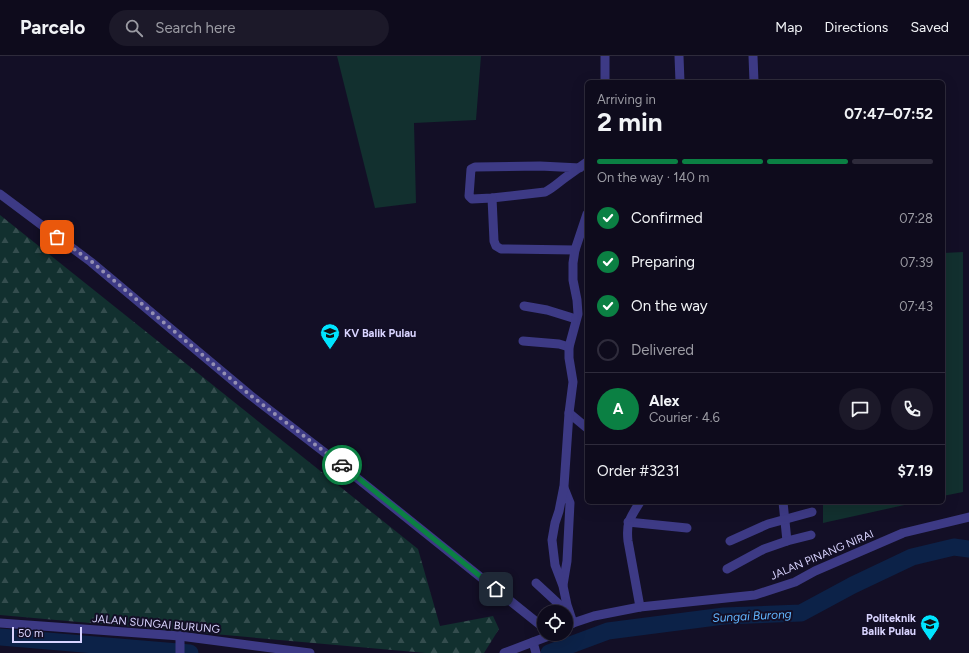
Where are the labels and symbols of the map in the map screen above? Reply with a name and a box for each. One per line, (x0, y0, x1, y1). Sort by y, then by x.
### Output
pin (40, 220, 74, 254)
school or university icon: KV Balik Pulau (319, 322, 341, 350)
place label: KV Balik Pulau (344, 327, 416, 340)
courier (322, 445, 362, 485)
street label: JALAN PINANG NIRAI (768, 527, 876, 583)
pin (479, 572, 513, 606)
water label: Sungai Burong (712, 607, 792, 625)
street label: JALAN SUNGAI BURUNG (92, 612, 220, 636)
place label: Politeknik Balik Pulau (862, 612, 916, 638)
school or university icon: Politeknik Balik Pulau (919, 613, 941, 641)
scale bar (12, 625, 82, 644)

